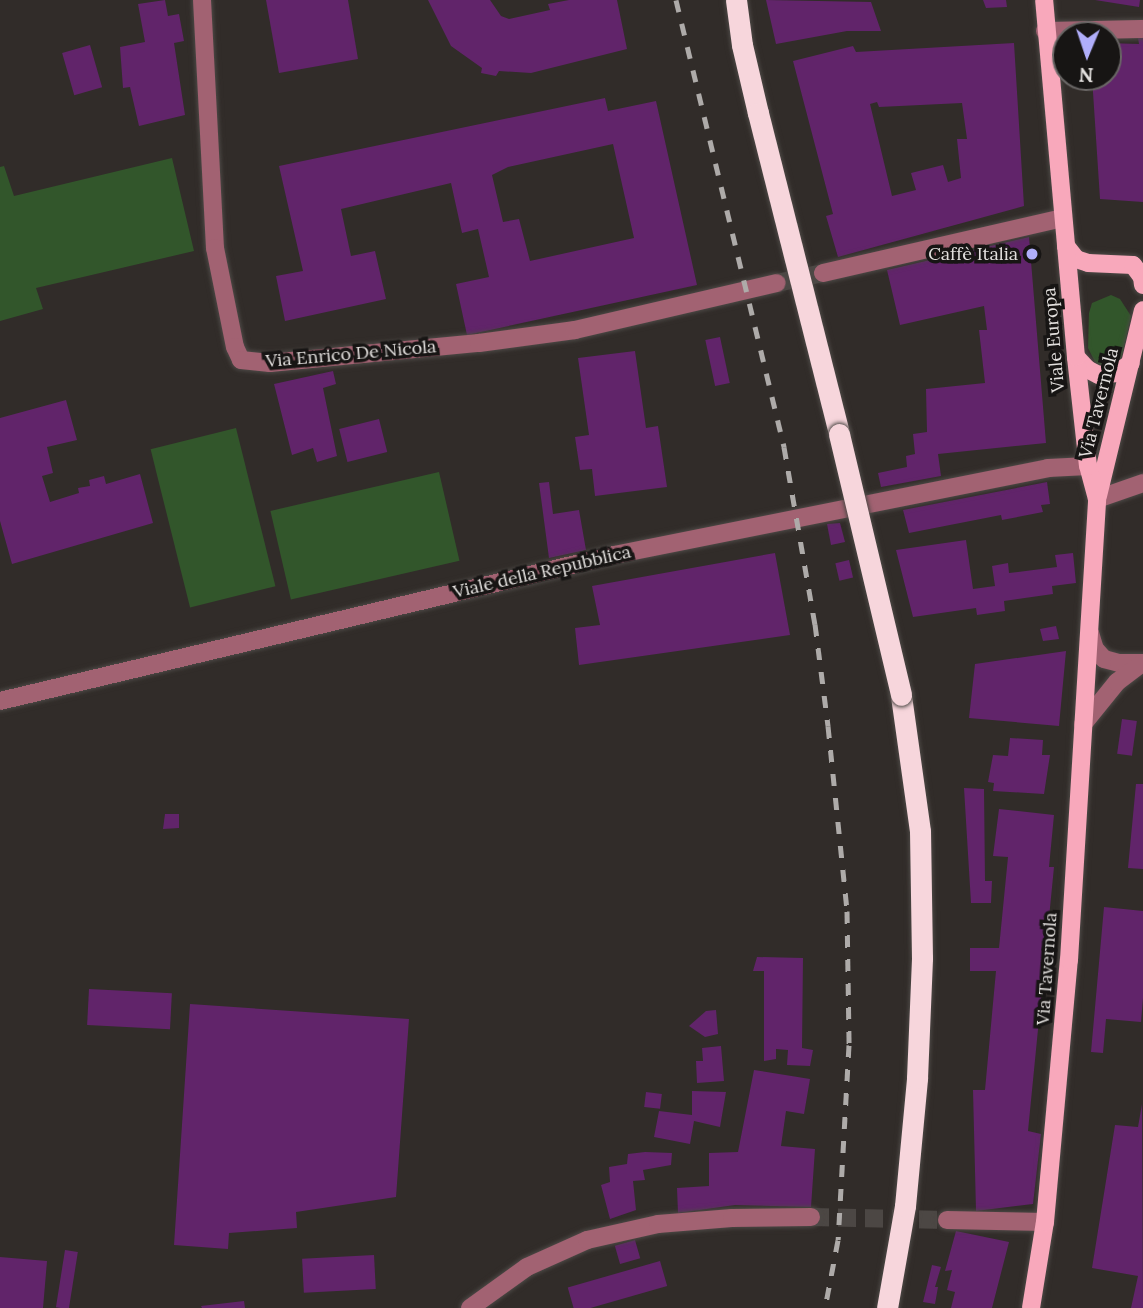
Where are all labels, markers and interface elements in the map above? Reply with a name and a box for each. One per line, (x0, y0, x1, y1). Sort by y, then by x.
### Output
north arrow (1052, 21, 1122, 91)
text: N (1079, 63, 1094, 87)
place label: Caffè Italia (928, 243, 1018, 265)
marker: Caffè Italia (1024, 246, 1040, 262)
street label: Viale Europa (1039, 287, 1069, 393)
street label: Via Enrico De Nicola (265, 336, 437, 372)
street label: Via Tavernola (1075, 346, 1123, 460)
street label: Viale della Repubblica (451, 541, 633, 603)
street label: Via Tavernola (1032, 912, 1062, 1026)

